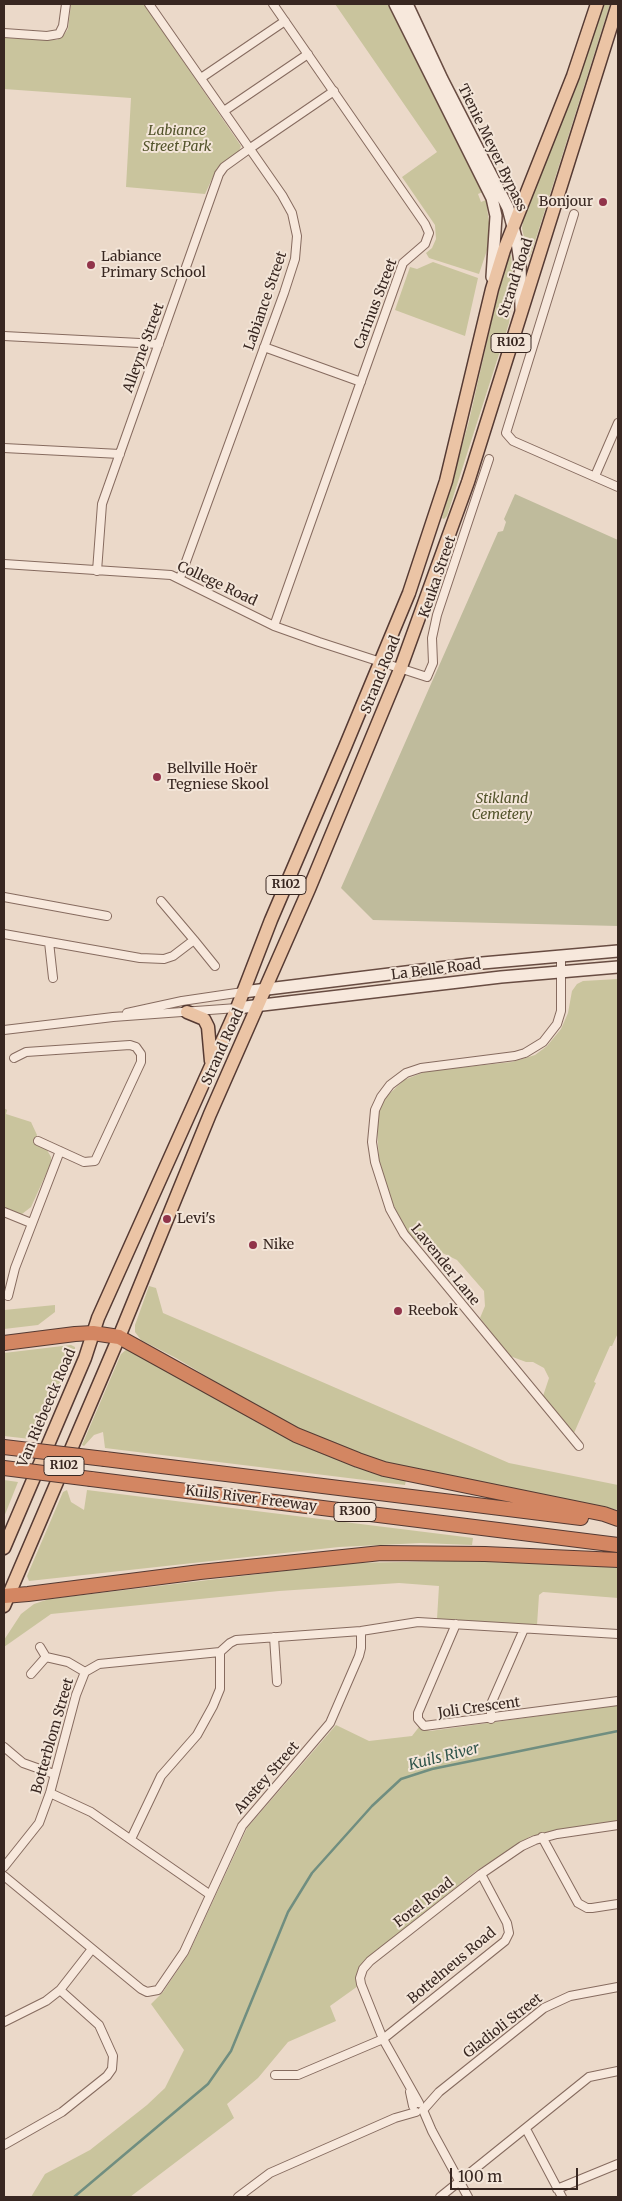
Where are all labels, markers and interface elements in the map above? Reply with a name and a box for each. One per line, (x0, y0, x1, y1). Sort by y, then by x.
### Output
street label: Tienie Meyer Bypass (454, 82, 530, 214)
park label: Labiance Street Park (143, 123, 211, 156)
place label: Bonjour (539, 194, 593, 210)
marker: Bonjour (597, 196, 609, 208)
street label: Strand Road (495, 236, 537, 320)
place label: Labiance Primary School (101, 249, 206, 282)
street label: Labiance Street (241, 249, 291, 353)
street label: Carinus Street (351, 256, 401, 352)
marker: Labiance Primary School (85, 259, 97, 271)
street label: Alleyne Street (120, 301, 168, 395)
road number: R102 (491, 333, 531, 352)
street label: Keuka Street (416, 534, 460, 620)
street label: College Road (174, 558, 260, 610)
street label: Strand Road (358, 634, 404, 716)
place label: Bellville Hoër Tegniese Skool (167, 761, 269, 794)
marker: Bellville Hoër Tegniese Skool (151, 771, 163, 783)
park label: Stikland Cemetery (471, 791, 533, 824)
road number: R102 (266, 876, 306, 894)
street label: La Belle Road (390, 956, 482, 984)
street label: Strand Road (199, 1006, 247, 1088)
place label: Levi's (177, 1211, 215, 1227)
marker: Levi's (161, 1213, 173, 1225)
street label: Lavender Lane (407, 1221, 483, 1309)
place label: Nike (263, 1237, 294, 1253)
marker: Nike (247, 1239, 259, 1251)
place label: Reebok (408, 1303, 458, 1319)
marker: Reebok (392, 1305, 404, 1317)
street label: Van Riebeeck Road (14, 1346, 80, 1470)
road number: R102 (44, 1456, 84, 1475)
street label: Kuils River Freeway (184, 1483, 318, 1515)
road number: R300 (334, 1502, 376, 1521)
street label: Botterblom Street (28, 1676, 78, 1796)
street label: Joli Crescent (437, 1694, 521, 1722)
street label: Anstey Street (231, 1738, 303, 1818)
water label: Kuils River (407, 1740, 481, 1774)
street label: Forel Road (391, 1875, 457, 1931)
street label: Bottelneus Road (405, 1924, 499, 2008)
street label: Gladioli Street (460, 1990, 546, 2062)
scale bar (452, 2158, 580, 2190)
text: 100 m (458, 2167, 502, 2186)

